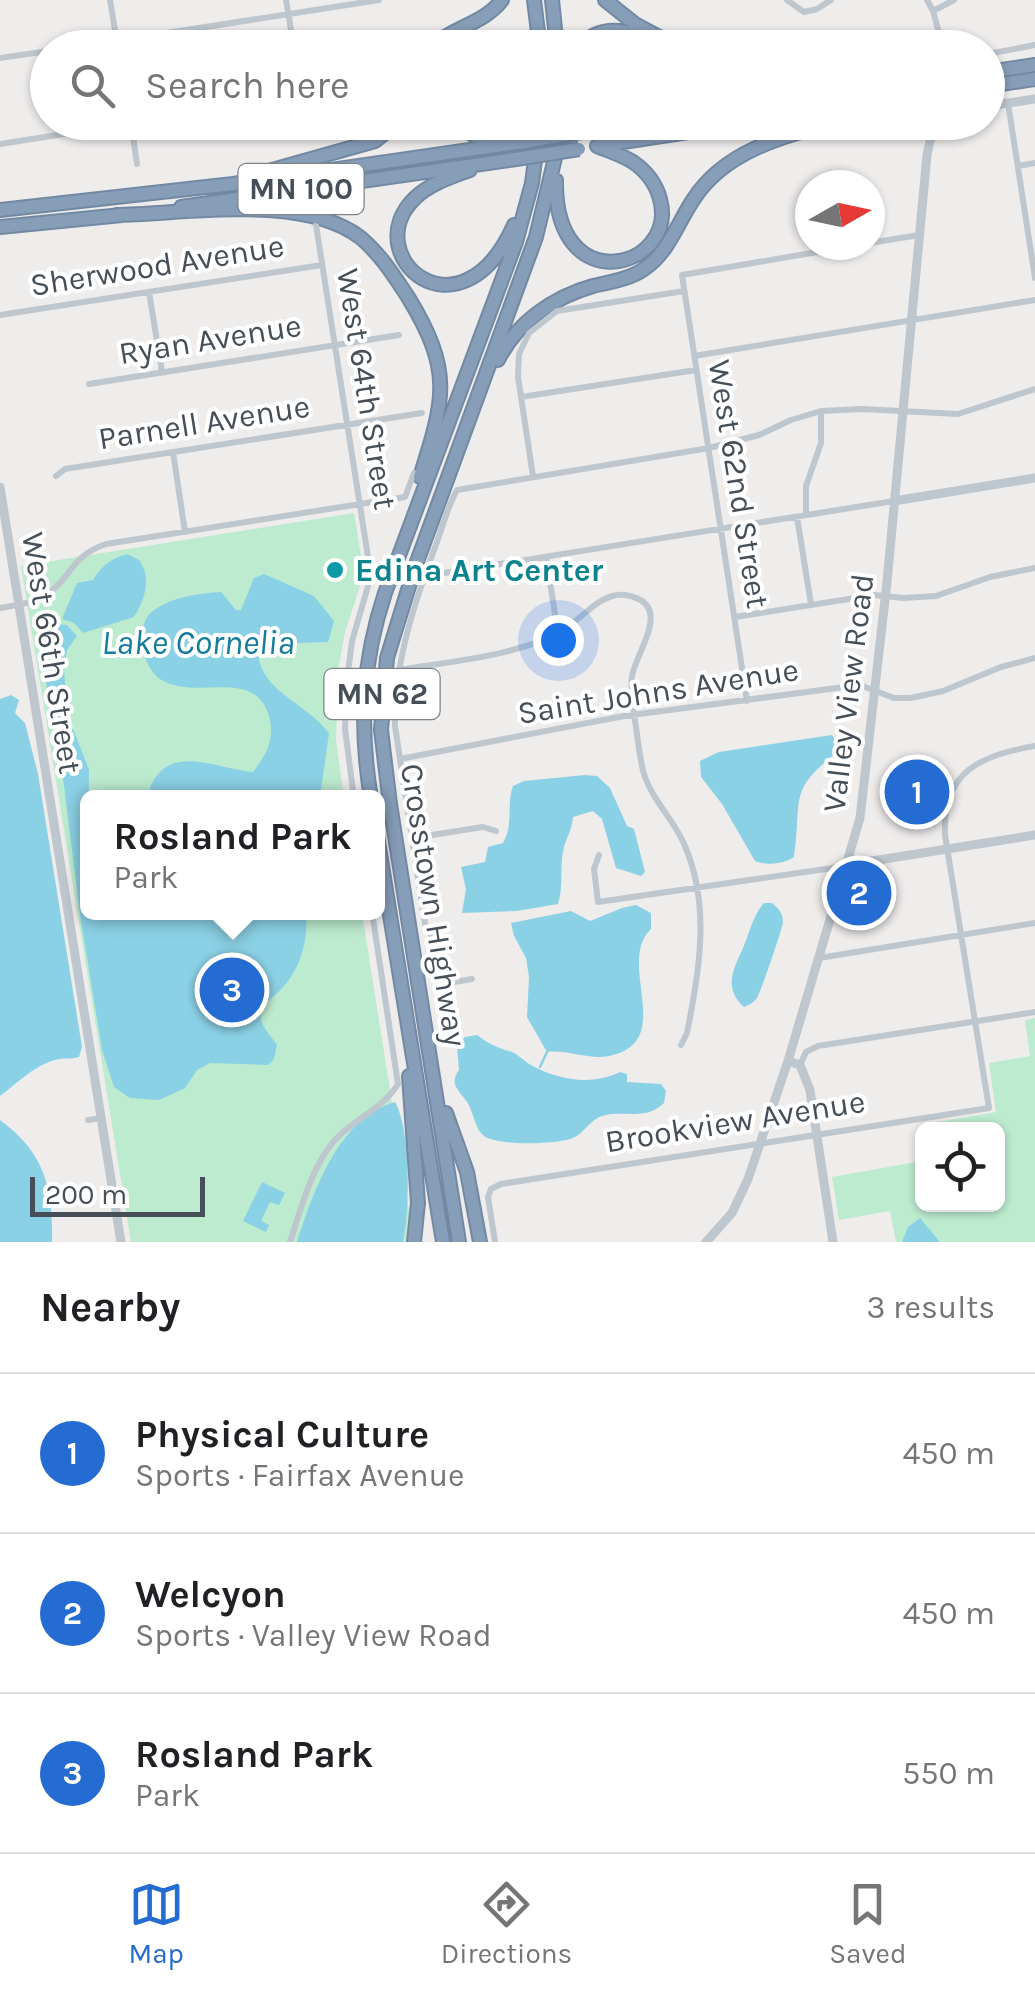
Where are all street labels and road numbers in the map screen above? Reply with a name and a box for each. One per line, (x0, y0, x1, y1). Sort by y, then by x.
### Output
road number: MN 100 (238, 164, 364, 214)
street label: Sherwood Avenue (27, 227, 287, 304)
street label: West 64th Street (329, 266, 404, 512)
street label: Ryan Avenue (116, 307, 304, 372)
street label: West 62nd Street (701, 357, 776, 611)
street label: Parnell Avenue (96, 388, 312, 457)
street label: West 66th Street (14, 530, 89, 776)
street label: Valley View Road (816, 572, 881, 814)
street label: Saint Johns Avenue (515, 651, 801, 732)
road number: MN 62 (324, 669, 440, 719)
street label: Crosstown Highway (393, 761, 474, 1049)
street label: Brookview Avenue (602, 1083, 868, 1160)

